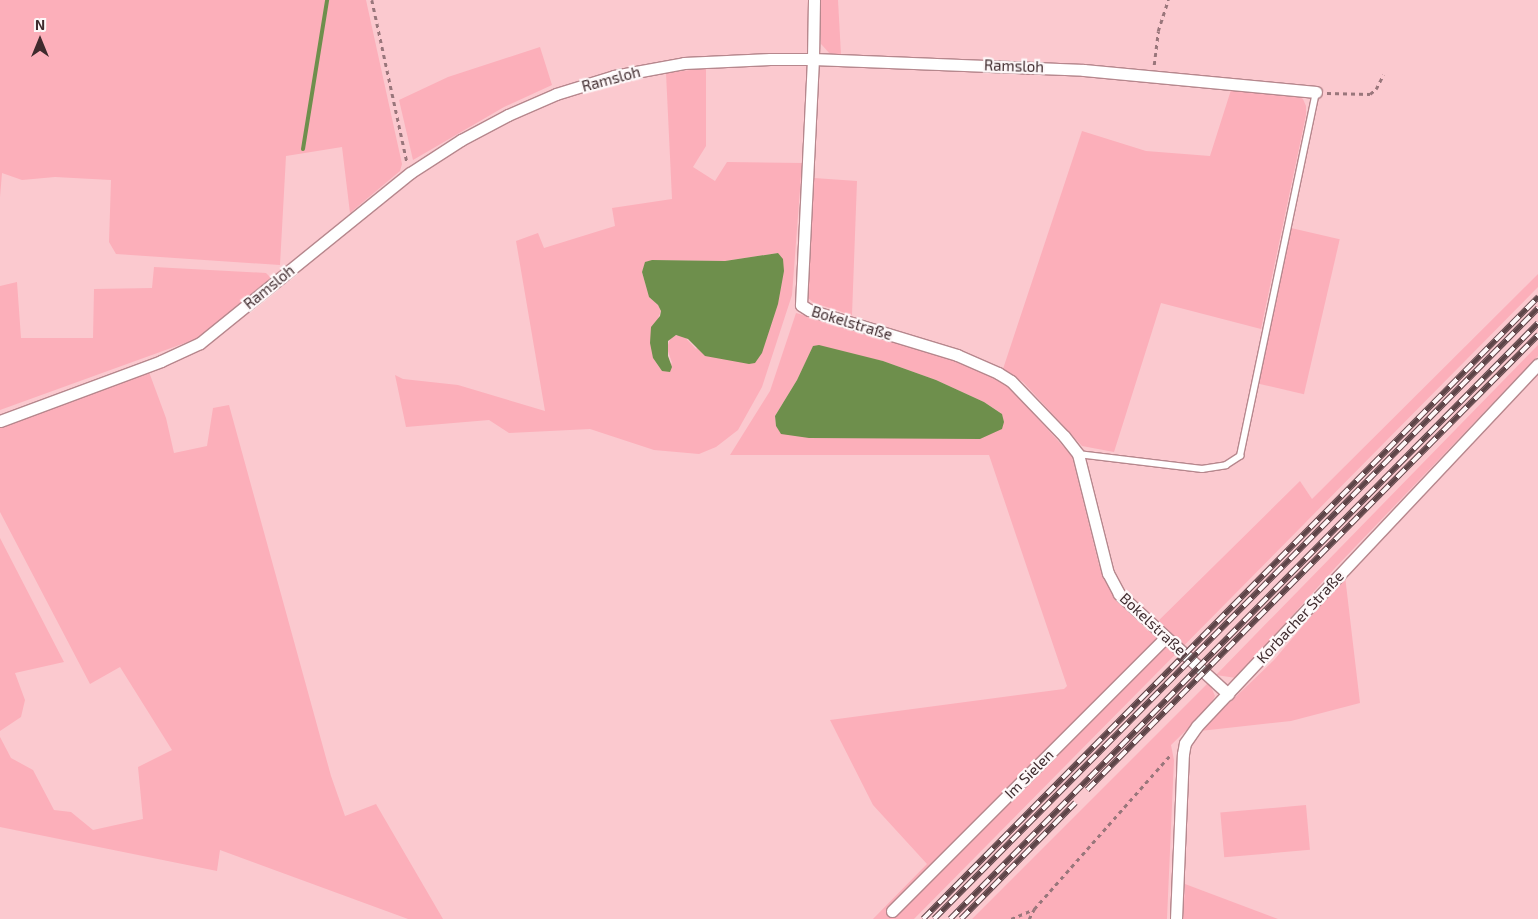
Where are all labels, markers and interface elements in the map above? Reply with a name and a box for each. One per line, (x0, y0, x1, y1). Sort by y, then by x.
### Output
north arrow (15, 15, 65, 65)
text: N (35, 16, 45, 33)
street label: Ramsloh (984, 56, 1044, 76)
street label: Ramsloh (580, 63, 642, 95)
street label: Ramsloh (240, 261, 298, 313)
street label: Bokelstraße (809, 302, 895, 344)
street label: Korbacher Straße (1253, 567, 1347, 667)
street label: Bokelstraße (1116, 589, 1190, 659)
street label: Im Sielen (1001, 746, 1057, 802)

